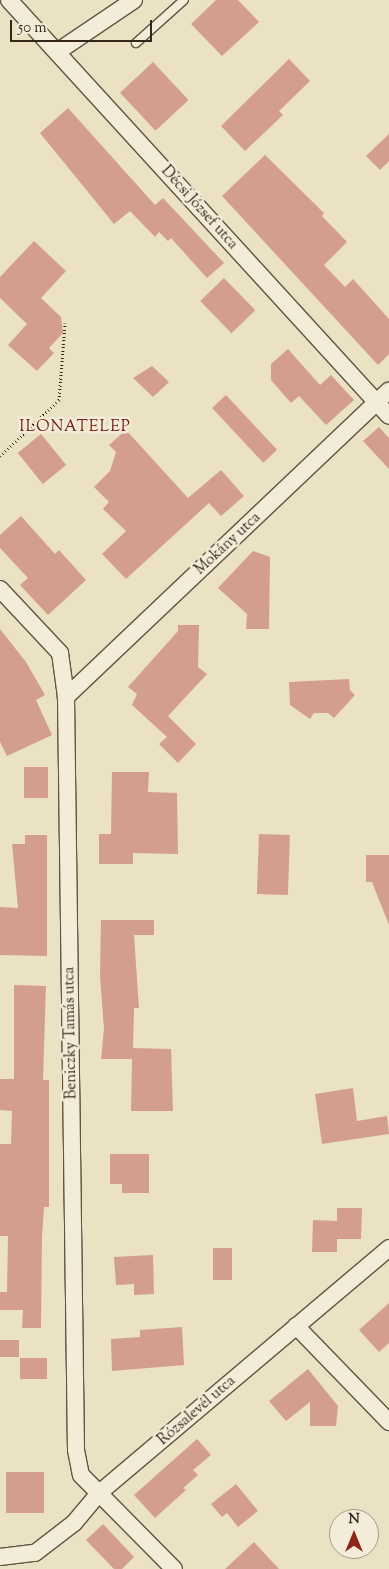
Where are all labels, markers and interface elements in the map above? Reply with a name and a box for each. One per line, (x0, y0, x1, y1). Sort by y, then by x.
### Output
scale bar (12, 10, 155, 42)
text: 50 m (18, 18, 47, 39)
street label: Décsi József utca (157, 163, 241, 253)
district label: ILONATELEP (18, 418, 132, 438)
street label: Mokány utca (191, 509, 265, 579)
street label: Beniczky Tamás utca (61, 967, 81, 1099)
street label: Rózsalevél utca (154, 1372, 240, 1450)
north arrow (329, 1509, 379, 1559)
text: N (348, 1510, 360, 1530)

